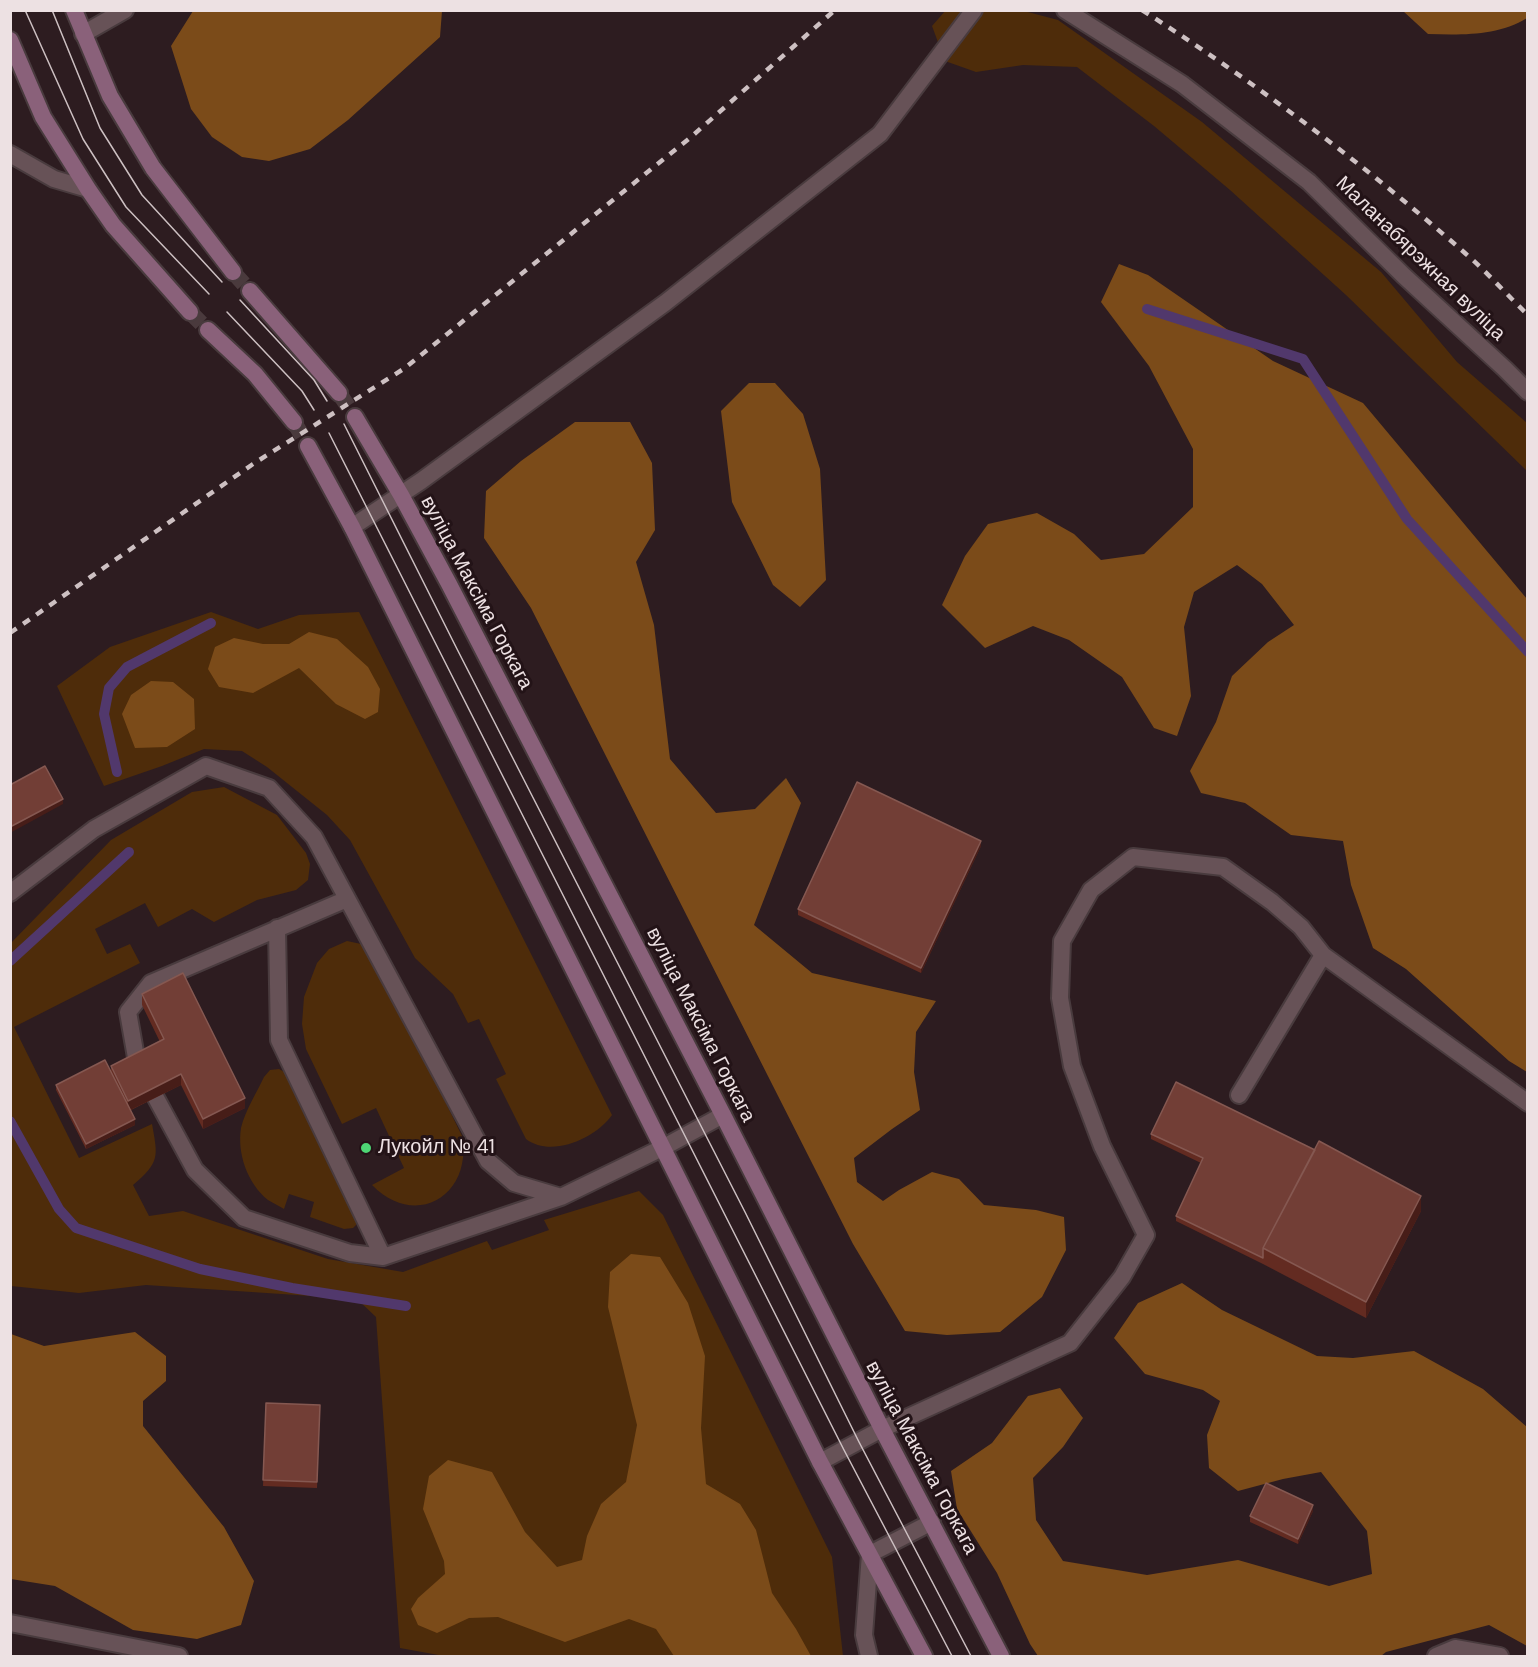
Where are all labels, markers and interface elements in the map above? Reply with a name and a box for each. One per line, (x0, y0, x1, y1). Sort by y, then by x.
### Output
street label: Маланабярэжная вуліца (1330, 172, 1510, 346)
street label: вуліца Максіма Горкага (415, 492, 537, 694)
street label: вуліца Максіма Горкага (640, 924, 760, 1126)
place label: Лукойл № 41 (378, 1136, 495, 1160)
marker: Лукойл № 41 (359, 1141, 373, 1155)
street label: вуліца Максіма Горкага (860, 1357, 982, 1559)

